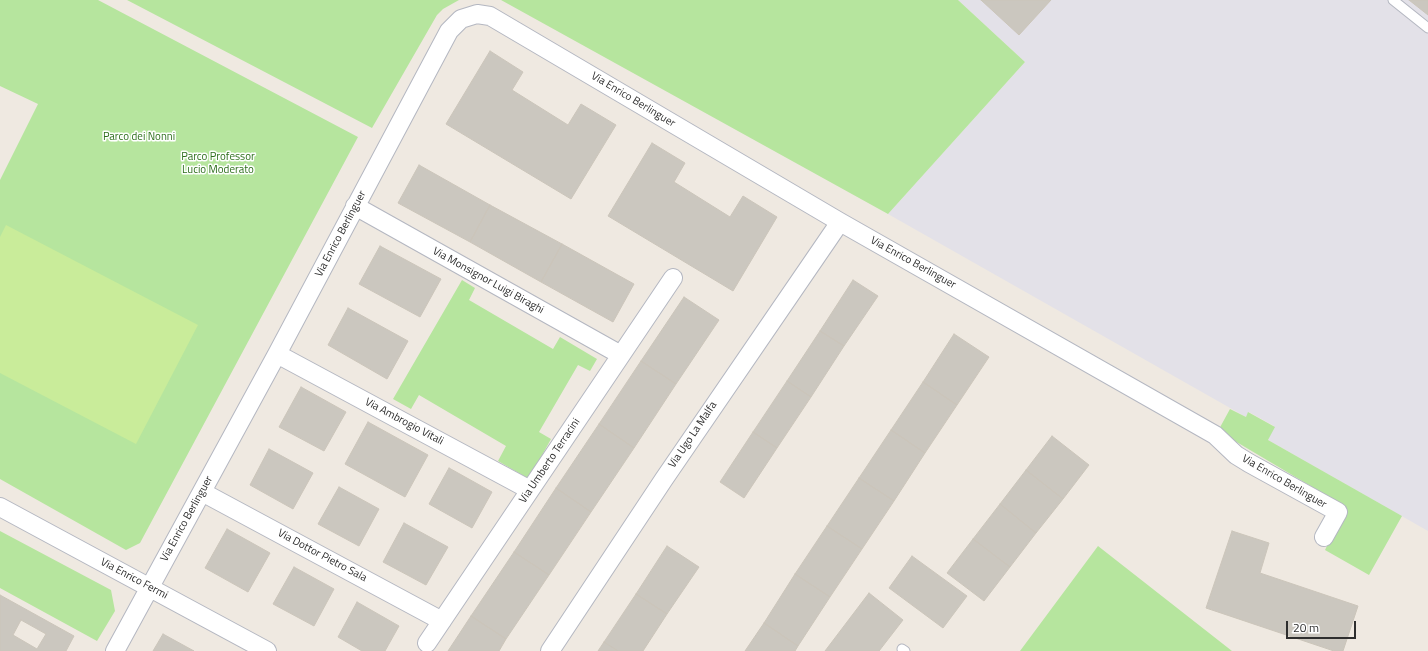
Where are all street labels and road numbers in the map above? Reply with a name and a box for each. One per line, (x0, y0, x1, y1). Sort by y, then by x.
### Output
street label: Via Enrico Berlinguer (589, 70, 677, 130)
street label: Via Enrico Berlinguer (313, 189, 369, 279)
street label: Via Enrico Berlinguer (868, 234, 958, 292)
street label: Via Monsignor Luigi Biraghi (430, 245, 546, 317)
street label: Via Ambrogio Vitali (362, 396, 446, 448)
street label: Via Ugo La Malfa (666, 399, 720, 471)
street label: Via Umberto Terracini (517, 416, 583, 506)
street label: Via Enrico Berlinguer (1239, 452, 1329, 512)
street label: Via Enrico Berlinguer (158, 474, 216, 564)
street label: Via Dottor Pietro Sala (275, 527, 369, 585)
street label: Via Enrico Fermi (98, 556, 170, 602)

